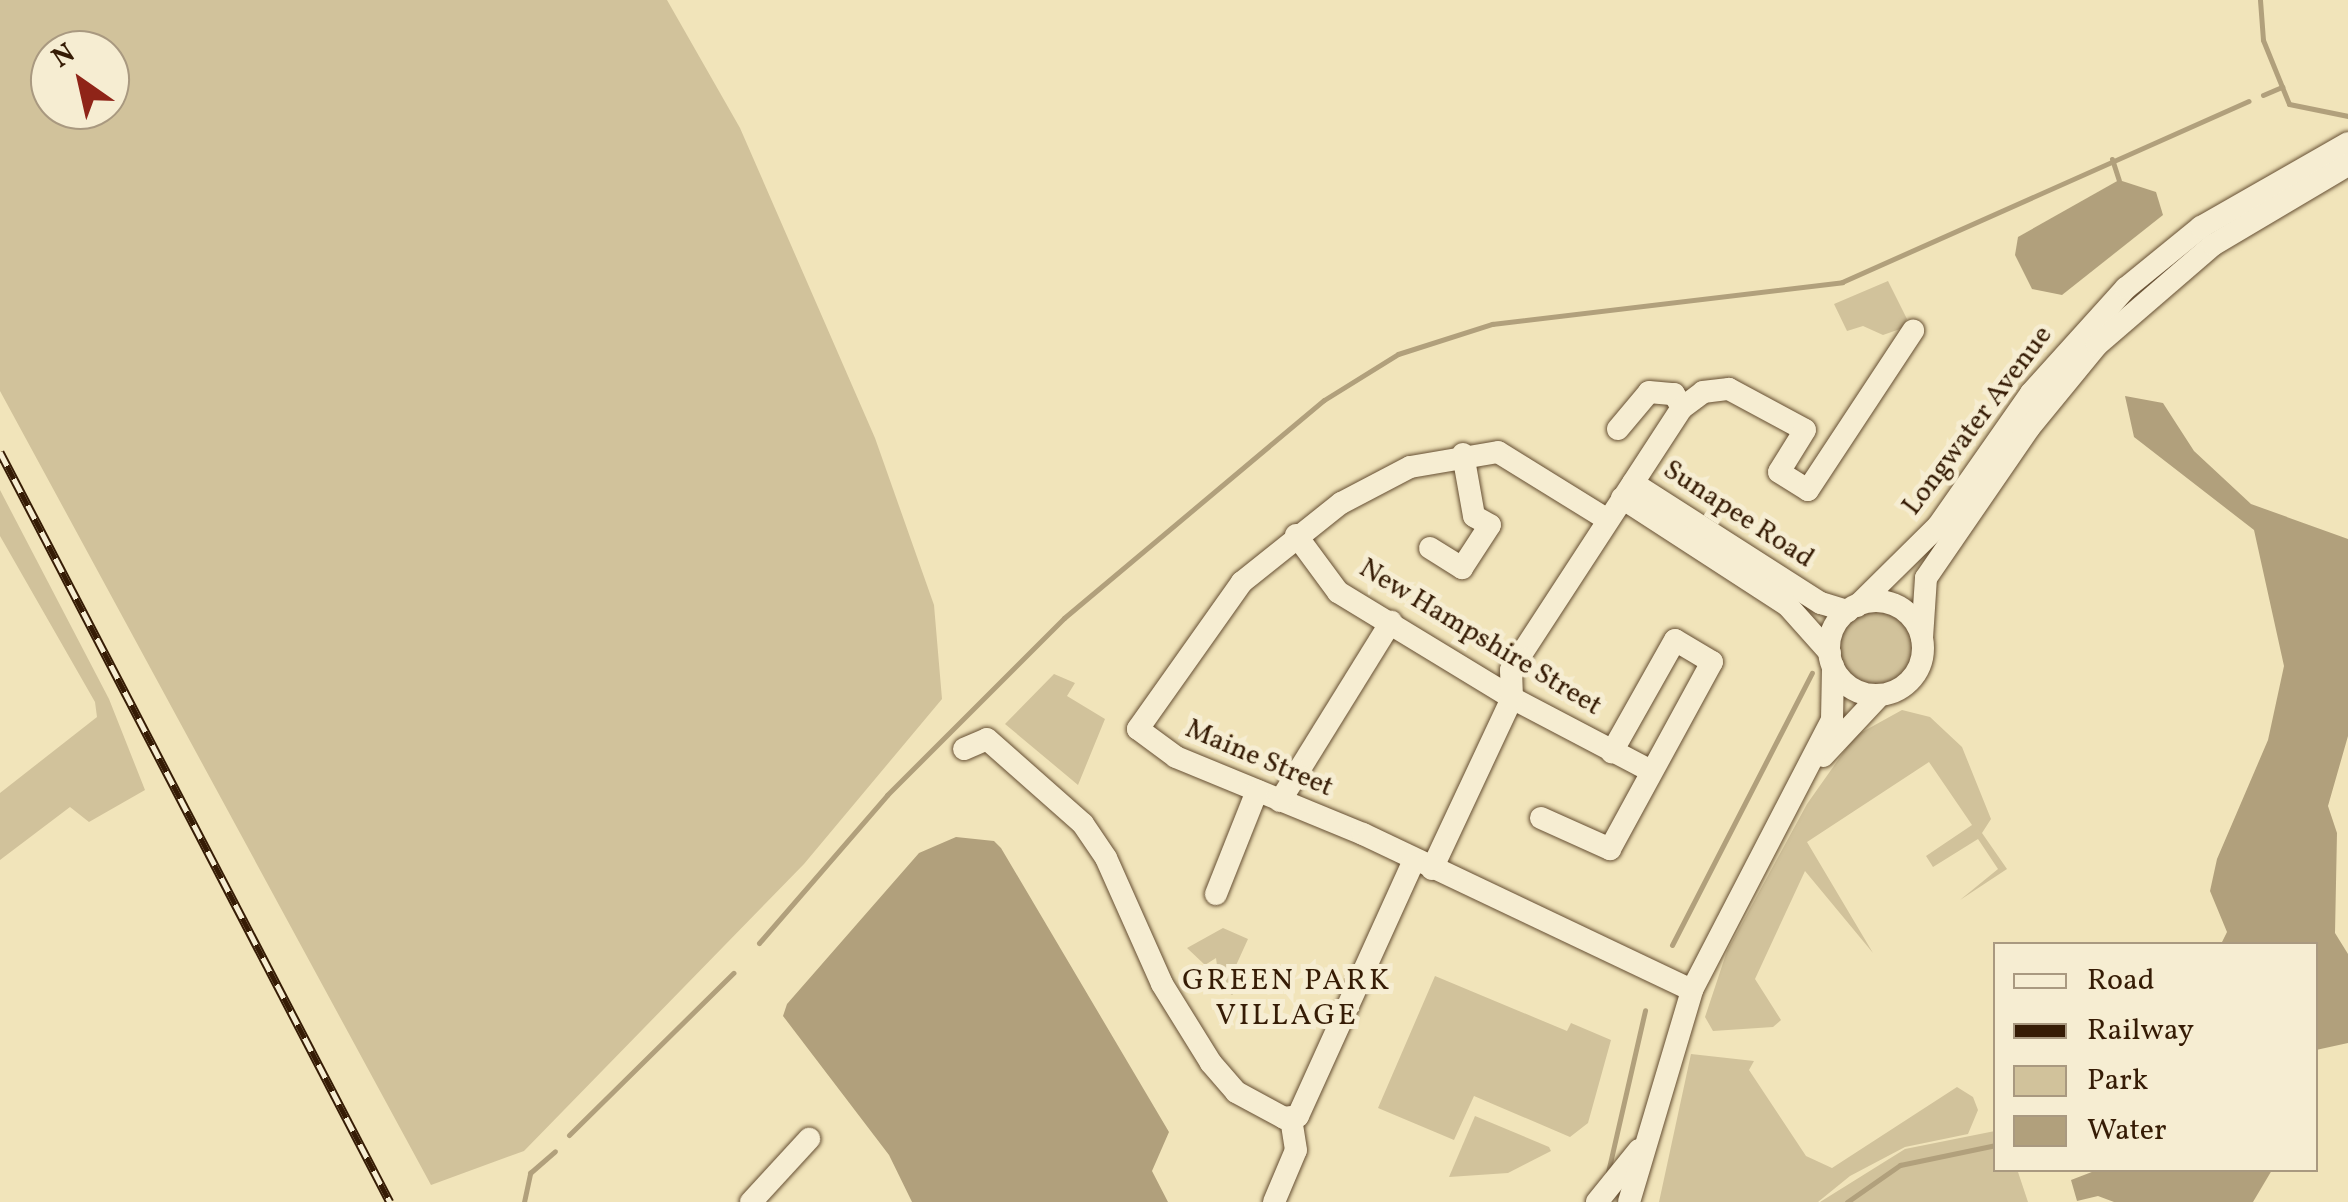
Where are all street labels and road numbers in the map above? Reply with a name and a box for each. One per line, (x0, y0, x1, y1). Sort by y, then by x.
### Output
street label: Longwater Avenue (1896, 320, 2060, 522)
street label: Sunapee Road (1656, 454, 1820, 576)
street label: New Hampshire Street (1352, 552, 1608, 724)
street label: Maine Street (1180, 713, 1338, 805)

